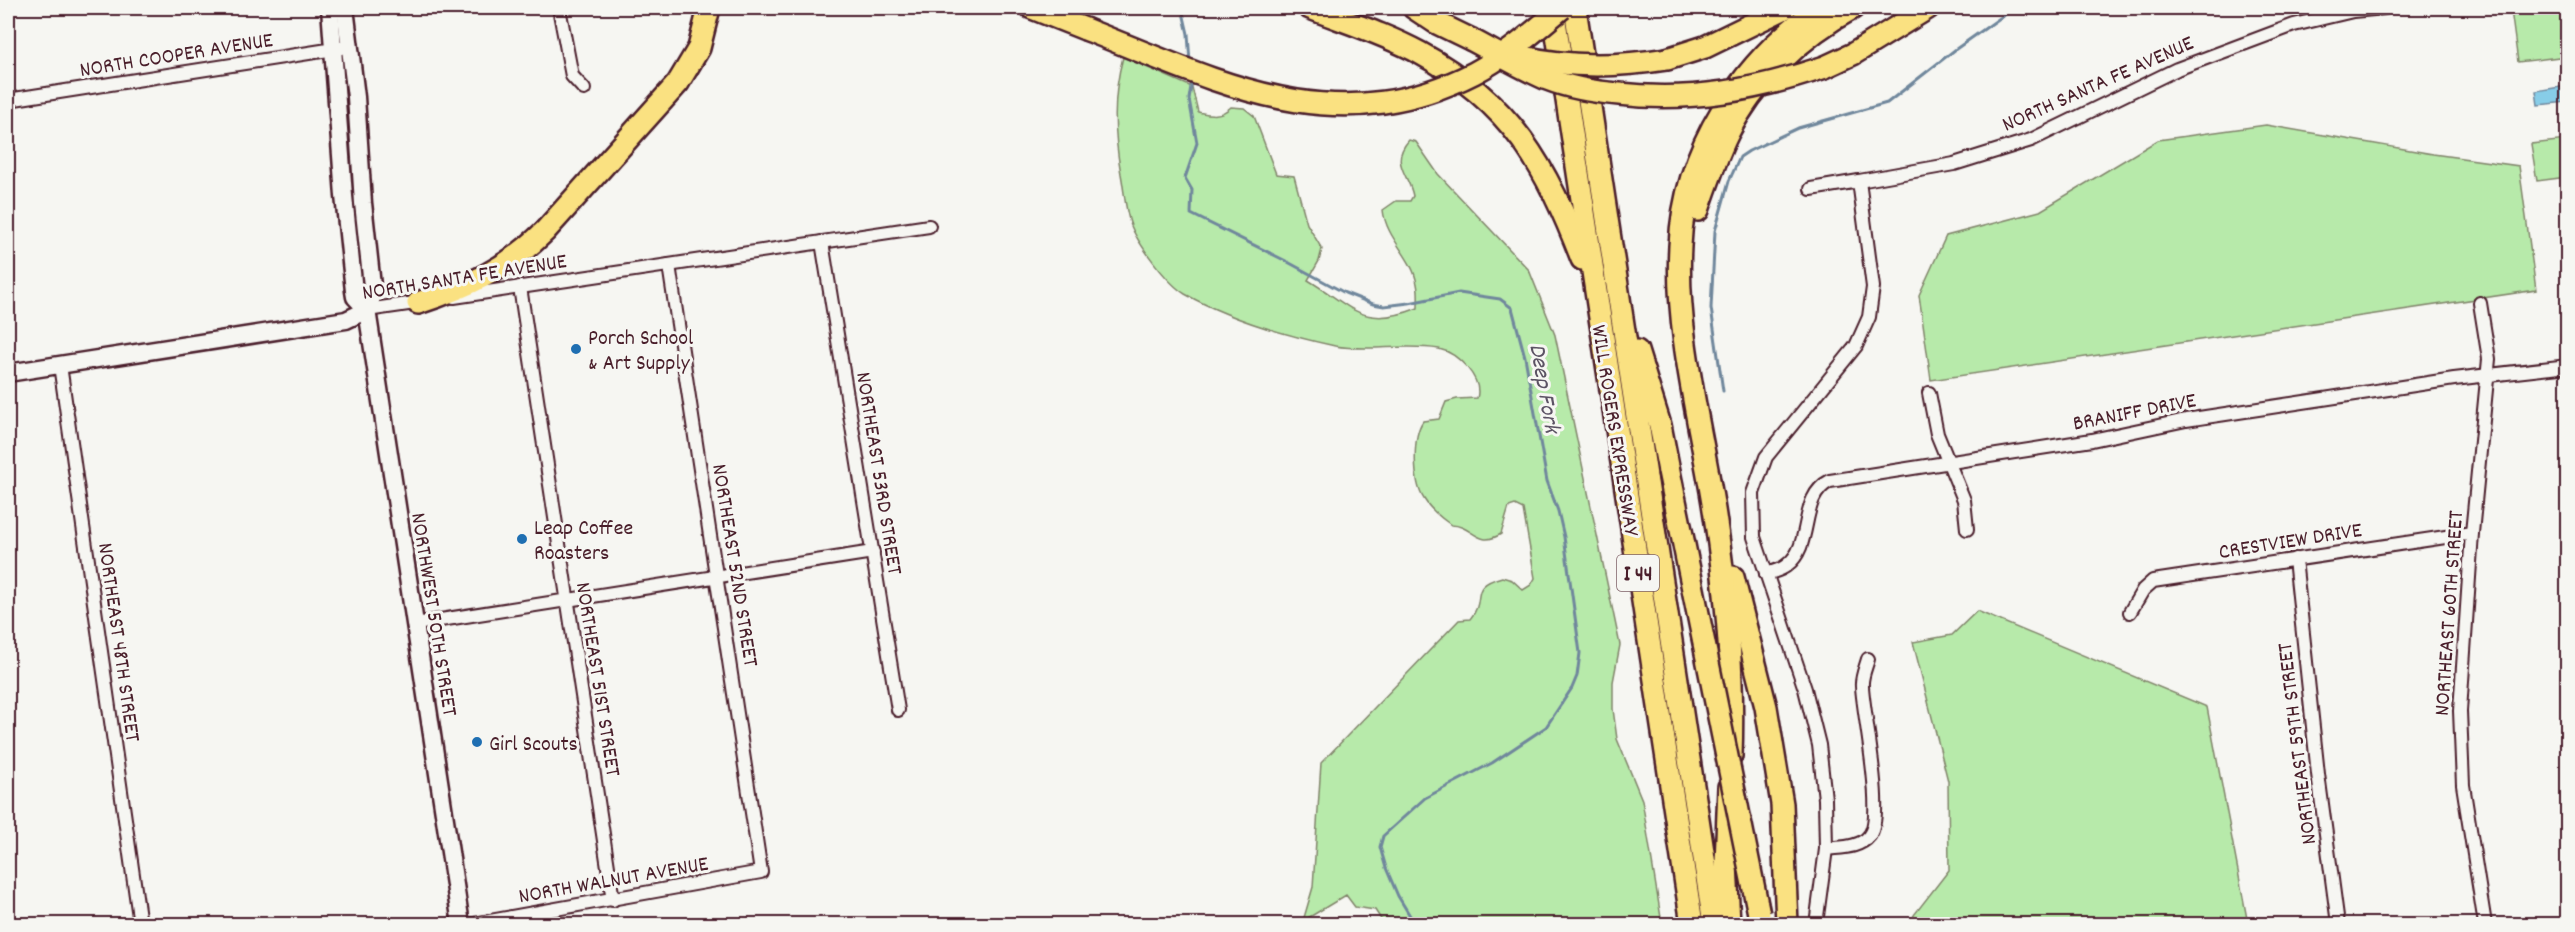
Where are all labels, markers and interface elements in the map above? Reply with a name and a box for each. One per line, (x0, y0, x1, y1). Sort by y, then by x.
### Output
street label: NORTH COOPER AVENUE (78, 26, 275, 87)
street label: NORTH SANTA FE AVENUE (1998, 29, 2199, 141)
street label: NORTH SANTA FE AVENUE (360, 247, 569, 310)
street label: WILL ROGERS EXPRESSWAY (1582, 323, 1646, 539)
place label: Porch School & Art Supply (588, 324, 693, 380)
water label: Deep Fork (1518, 341, 1568, 438)
marker: Porch School & Art Supply (569, 342, 583, 356)
street label: NORTHEAST 53RD STREET (846, 370, 909, 577)
street label: BRANIFF DRIVE (2070, 386, 2199, 441)
street label: NORTHEAST 52ND STREET (702, 462, 765, 669)
street label: NORTHEAST 60TH STREET (2428, 509, 2473, 717)
street label: NORTHWEST 50TH STREET (401, 511, 464, 719)
place label: Leap Coffee Roasters (534, 514, 633, 570)
street label: CRESTVIEW DRIVE (2217, 516, 2364, 569)
marker: Leap Coffee Roasters (515, 532, 529, 546)
street label: NORTHEAST 48TH STREET (88, 541, 147, 744)
road number: I 44 (1617, 555, 1659, 591)
street label: NORTHEAST 51ST STREET (566, 580, 627, 779)
street label: NORTHEAST 59TH STREET (2271, 641, 2326, 846)
place label: Girl Scouts (489, 730, 578, 761)
marker: Girl Scouts (470, 735, 484, 749)
street label: NORTH WALNUT AVENUE (516, 849, 711, 913)

